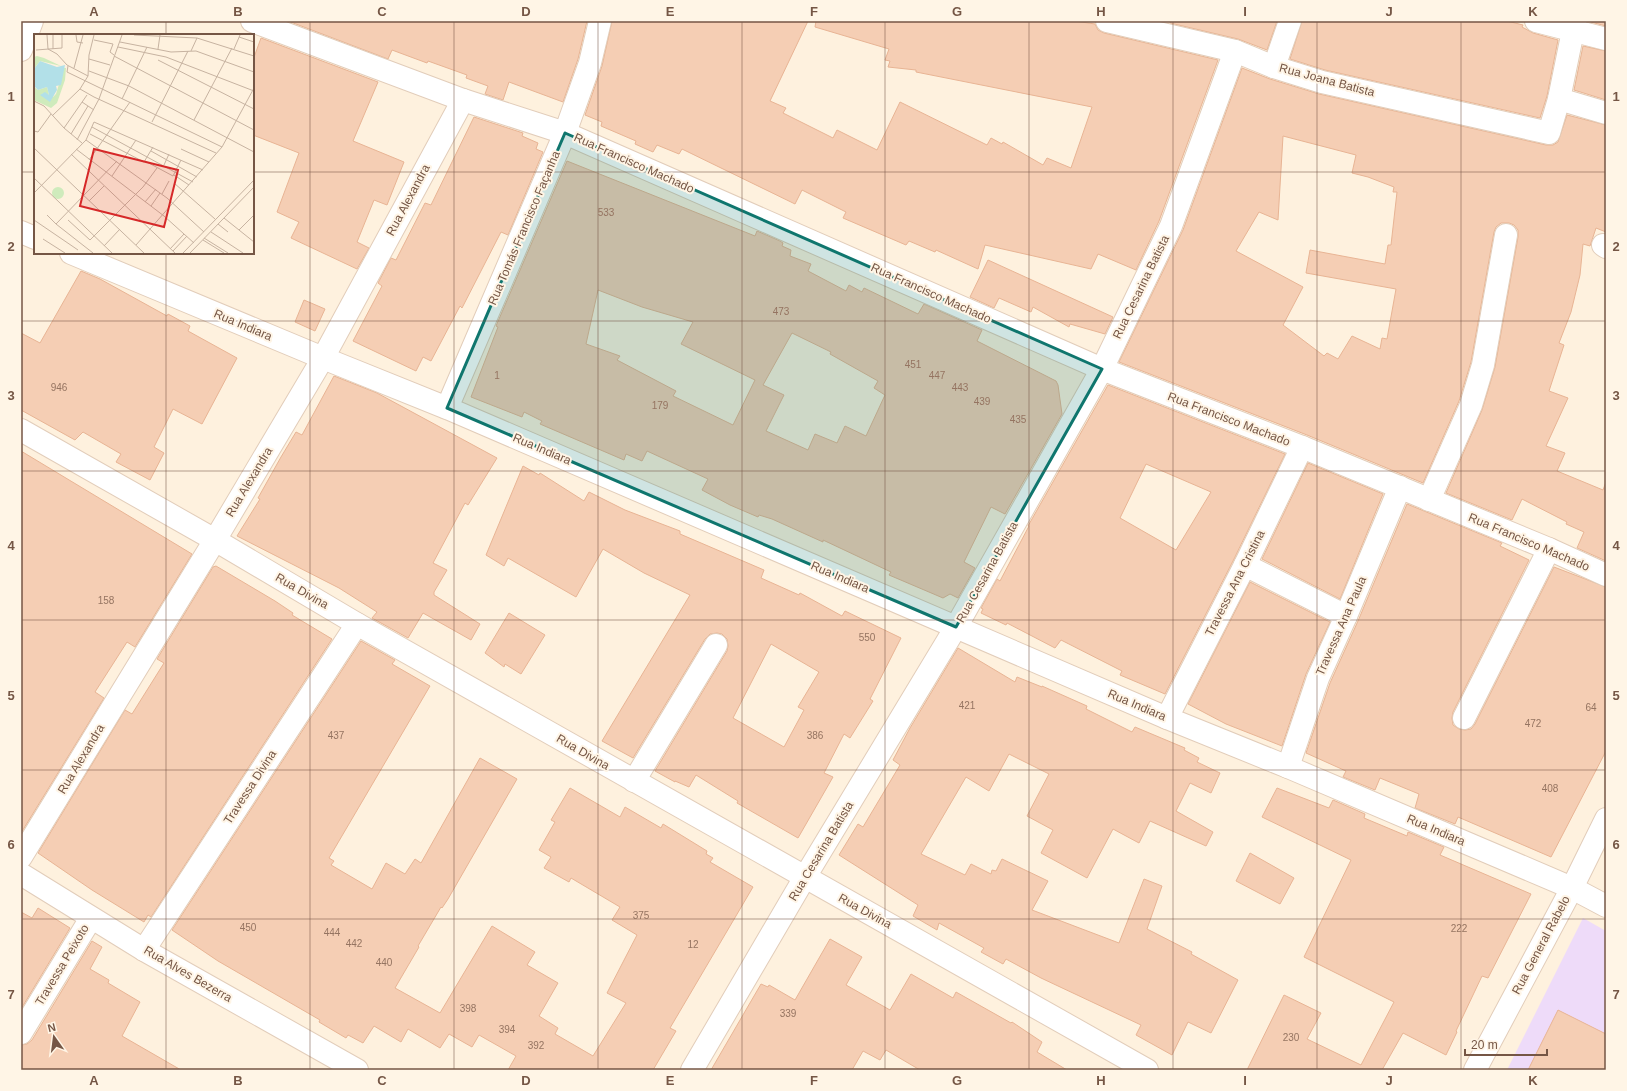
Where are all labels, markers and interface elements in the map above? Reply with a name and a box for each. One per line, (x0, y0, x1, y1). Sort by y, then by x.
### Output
text: A (89, 4, 99, 19)
text: B (233, 4, 243, 19)
text: C (377, 4, 387, 19)
text: D (521, 4, 531, 19)
text: E (666, 4, 675, 19)
text: F (810, 4, 818, 19)
text: G (952, 4, 962, 19)
text: H (1096, 4, 1106, 19)
text: I (1243, 4, 1247, 19)
text: J (1385, 4, 1393, 19)
text: K (1528, 4, 1538, 19)
inset map (34, 34, 254, 254)
street label: Rua Joana Batista (1278, 61, 1376, 100)
text: 1 (7, 89, 15, 104)
text: 1 (1612, 89, 1620, 104)
street label: Rua Francisco Machado (572, 130, 697, 196)
street label: Rua Tomás Francisco Façanha (485, 149, 563, 307)
street label: Rua Alexandra (383, 162, 433, 238)
house number: 533 (598, 207, 615, 218)
street label: Rua Cesarina Batista (1110, 233, 1172, 341)
text: 2 (7, 239, 15, 254)
text: 2 (1612, 239, 1620, 254)
street label: Rua Francisco Machado (869, 260, 994, 326)
street label: Rua Indiara (212, 306, 275, 344)
house number: 473 (773, 306, 790, 317)
house number: 451 (905, 359, 922, 370)
house number: 1 (494, 370, 500, 381)
house number: 447 (929, 370, 946, 381)
house number: 946 (51, 382, 68, 393)
house number: 443 (952, 382, 969, 393)
text: 3 (7, 388, 15, 403)
text: 3 (1612, 388, 1620, 403)
street label: Rua Francisco Machado (1166, 389, 1293, 449)
house number: 439 (974, 396, 991, 407)
house number: 179 (652, 400, 669, 411)
house number: 435 (1010, 414, 1027, 425)
street label: Rua Indiara (511, 430, 574, 468)
street label: Rua Alexandra (223, 444, 275, 519)
street label: Rua Francisco Machado (1466, 510, 1592, 574)
street label: Rua Cesarina Batista (953, 519, 1021, 625)
street label: Travessa Ana Cristina (1202, 527, 1268, 638)
text: 4 (7, 538, 15, 553)
text: 4 (1612, 538, 1620, 553)
street label: Rua Indiara (809, 558, 872, 596)
street label: Rua Divina (273, 570, 331, 612)
street label: Travessa Ana Paula (1313, 574, 1369, 678)
house number: 158 (98, 595, 115, 606)
house number: 550 (859, 632, 876, 643)
street label: Rua Indiara (1106, 686, 1169, 724)
text: 5 (7, 688, 15, 703)
text: 5 (1612, 688, 1620, 703)
house number: 421 (959, 700, 976, 711)
house number: 64 (1585, 702, 1597, 713)
house number: 472 (1525, 718, 1542, 729)
street label: Rua Alexandra (55, 721, 107, 796)
house number: 437 (328, 730, 345, 741)
house number: 386 (807, 730, 824, 741)
street label: Rua Divina (554, 731, 612, 773)
street label: Travessa Divina (221, 747, 279, 827)
house number: 408 (1542, 783, 1559, 794)
street label: Rua Cesarina Batista (786, 799, 856, 903)
street label: Rua Indiara (1405, 811, 1468, 849)
text: 6 (7, 837, 15, 852)
text: 6 (1612, 837, 1620, 852)
street label: Rua Divina (836, 891, 894, 932)
street label: Rua General Rabelo (1509, 893, 1573, 997)
house number: 375 (633, 910, 650, 921)
street label: Travessa Peixoto (32, 922, 92, 1008)
house number: 450 (240, 922, 257, 933)
house number: 222 (1451, 923, 1468, 934)
house number: 444 (324, 927, 341, 938)
house number: 442 (346, 938, 363, 949)
house number: 12 (687, 939, 699, 950)
street label: Rua Alves Bezerra (141, 943, 235, 1005)
house number: 440 (376, 957, 393, 968)
text: 7 (7, 987, 15, 1002)
text: 7 (1612, 987, 1620, 1002)
house number: 398 (460, 1003, 477, 1014)
house number: 339 (780, 1008, 797, 1019)
north arrow (34, 1017, 74, 1057)
text: N (46, 1021, 57, 1034)
house number: 394 (499, 1024, 516, 1035)
scale bar (1465, 1031, 1547, 1057)
house number: 230 (1283, 1032, 1300, 1043)
text: 20 m (1471, 1038, 1498, 1052)
house number: 392 (528, 1040, 545, 1051)
text: A (89, 1073, 99, 1088)
text: B (233, 1073, 243, 1088)
text: C (377, 1073, 387, 1088)
text: D (521, 1073, 531, 1088)
text: E (666, 1073, 675, 1088)
text: F (810, 1073, 818, 1088)
text: G (952, 1073, 962, 1088)
text: H (1096, 1073, 1106, 1088)
text: I (1243, 1073, 1247, 1088)
text: J (1385, 1073, 1393, 1088)
text: K (1528, 1073, 1538, 1088)

